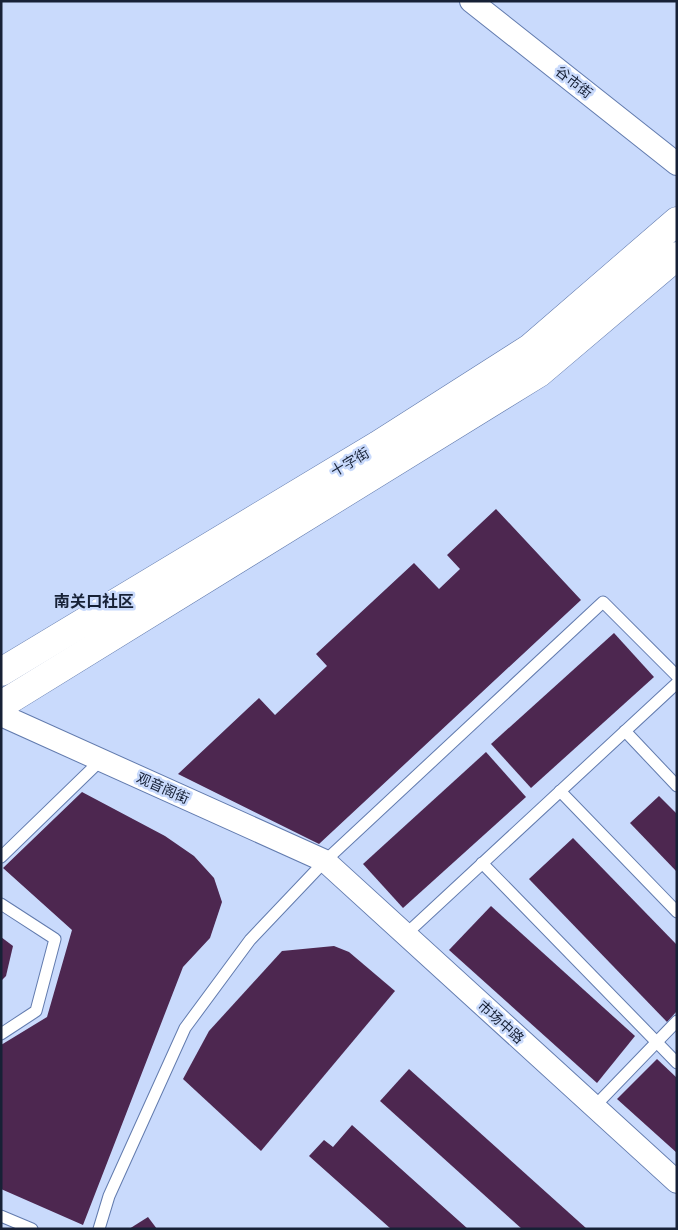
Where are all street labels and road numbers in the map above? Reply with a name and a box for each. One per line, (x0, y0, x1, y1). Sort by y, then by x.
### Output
street label: 谷市街 (552, 62, 596, 102)
street label: 十字街 (327, 443, 373, 481)
street label: 观音阁街 (134, 768, 192, 808)
street label: 市场中路 (474, 997, 528, 1047)

